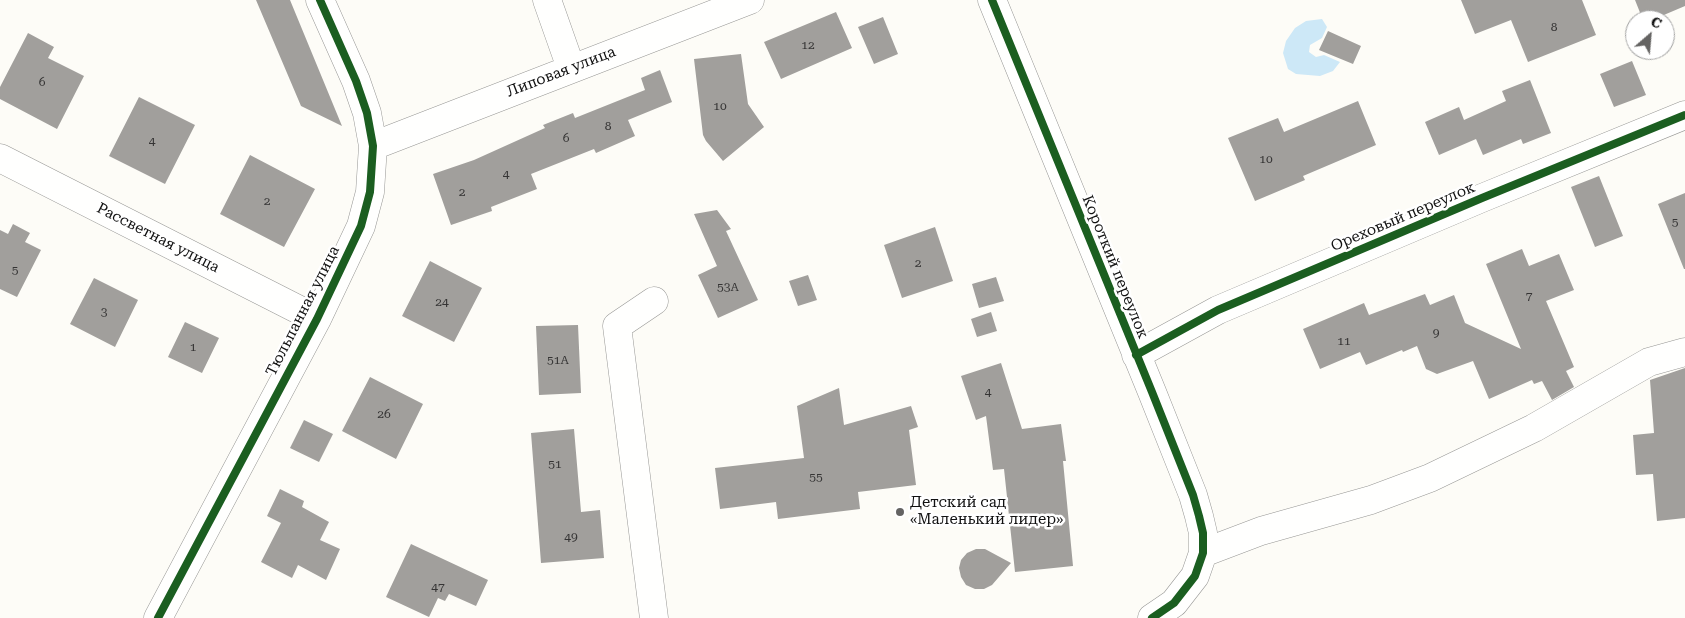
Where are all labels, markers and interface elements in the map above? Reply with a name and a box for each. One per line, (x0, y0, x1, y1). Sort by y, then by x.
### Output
north arrow (1625, 10, 1675, 60)
text: С (1648, 13, 1664, 32)
house number: 8 (1551, 20, 1557, 34)
house number: 12 (801, 38, 815, 52)
street label: Липовая улица (504, 43, 618, 101)
house number: 6 (39, 75, 45, 89)
house number: 10 (713, 99, 727, 113)
house number: 8 (605, 119, 611, 133)
house number: 6 (563, 131, 569, 145)
house number: 4 (149, 134, 155, 148)
house number: 10 (1259, 152, 1273, 166)
house number: 4 (503, 167, 509, 181)
street label: Ореховый переулок (1328, 178, 1478, 256)
house number: 2 (459, 185, 465, 199)
street label: Короткий переулок (1078, 193, 1152, 341)
house number: 2 (264, 194, 270, 208)
street label: Рассветная улица (94, 199, 222, 277)
house number: 5 (1672, 215, 1678, 229)
street label: Тюльпанная улица (262, 243, 344, 379)
house number: 2 (915, 256, 921, 270)
house number: 5 (12, 263, 18, 277)
house number: 53А (717, 280, 739, 294)
house number: 7 (1526, 289, 1532, 303)
house number: 24 (435, 295, 449, 309)
house number: 3 (101, 305, 107, 319)
house number: 9 (1433, 326, 1439, 340)
house number: 11 (1337, 334, 1351, 348)
house number: 1 (190, 340, 196, 354)
house number: 51А (547, 353, 569, 367)
house number: 4 (985, 385, 991, 399)
house number: 26 (377, 407, 391, 421)
house number: 51 (548, 457, 562, 471)
house number: 55 (809, 470, 823, 484)
place label: Детский сад «Маленький лидер» (910, 494, 1063, 529)
marker: Детский сад «Маленький лидер» (894, 506, 906, 518)
house number: 49 (564, 530, 578, 544)
house number: 47 (431, 580, 445, 594)

